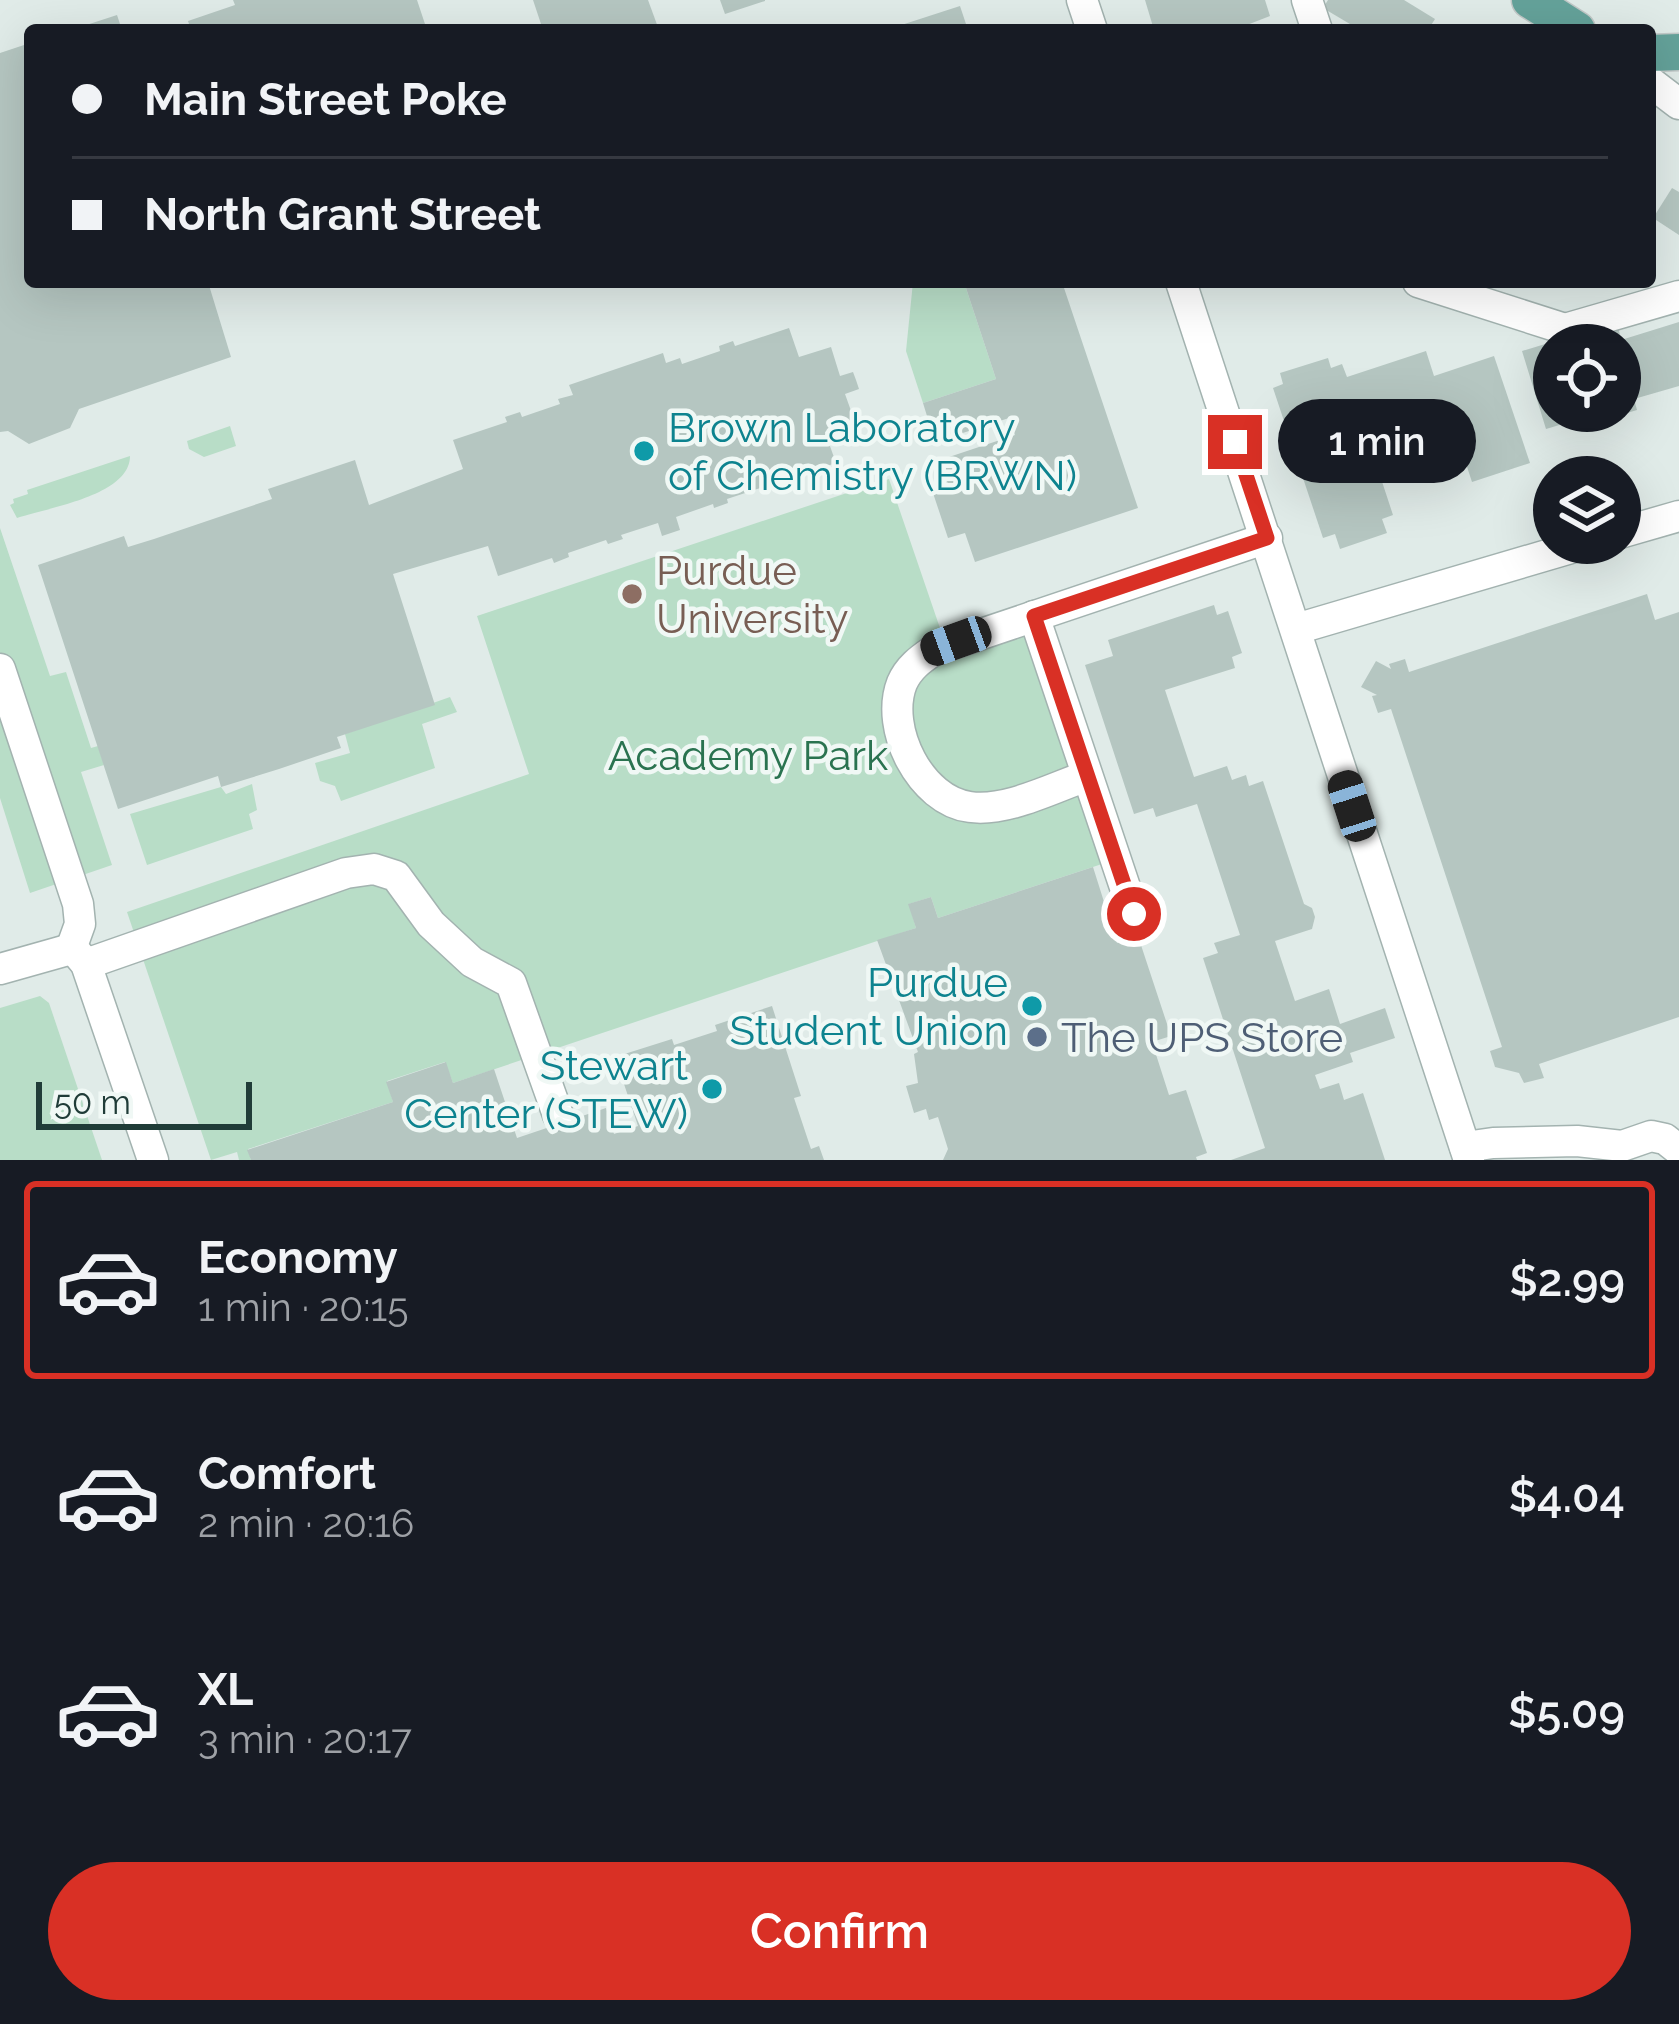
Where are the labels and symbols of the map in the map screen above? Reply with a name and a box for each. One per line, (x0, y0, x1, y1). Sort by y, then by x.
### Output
callout: 1 min (1277, 400, 1475, 484)
place label: Brown Laboratory of Chemistry (BRWN) (668, 403, 1077, 500)
route end (1208, 415, 1262, 469)
marker: Brown Laboratory of Chemistry (BRWN) (631, 438, 657, 464)
place label: Purdue University (656, 546, 848, 643)
marker: Purdue University (619, 581, 645, 607)
car (916, 612, 996, 670)
park label: Academy Park (608, 731, 888, 780)
car (1324, 766, 1380, 846)
route start (1107, 887, 1161, 941)
place label: Purdue Student Union (729, 958, 1008, 1055)
marker: Purdue Student Union (1019, 993, 1045, 1019)
place label: The UPS Store (1061, 1013, 1343, 1062)
marker: The UPS Store (1024, 1024, 1050, 1050)
place label: Stewart Center (STEW) (404, 1041, 688, 1138)
scale bar (36, 1076, 252, 1129)
marker: Stewart Center (STEW) (699, 1076, 725, 1102)

